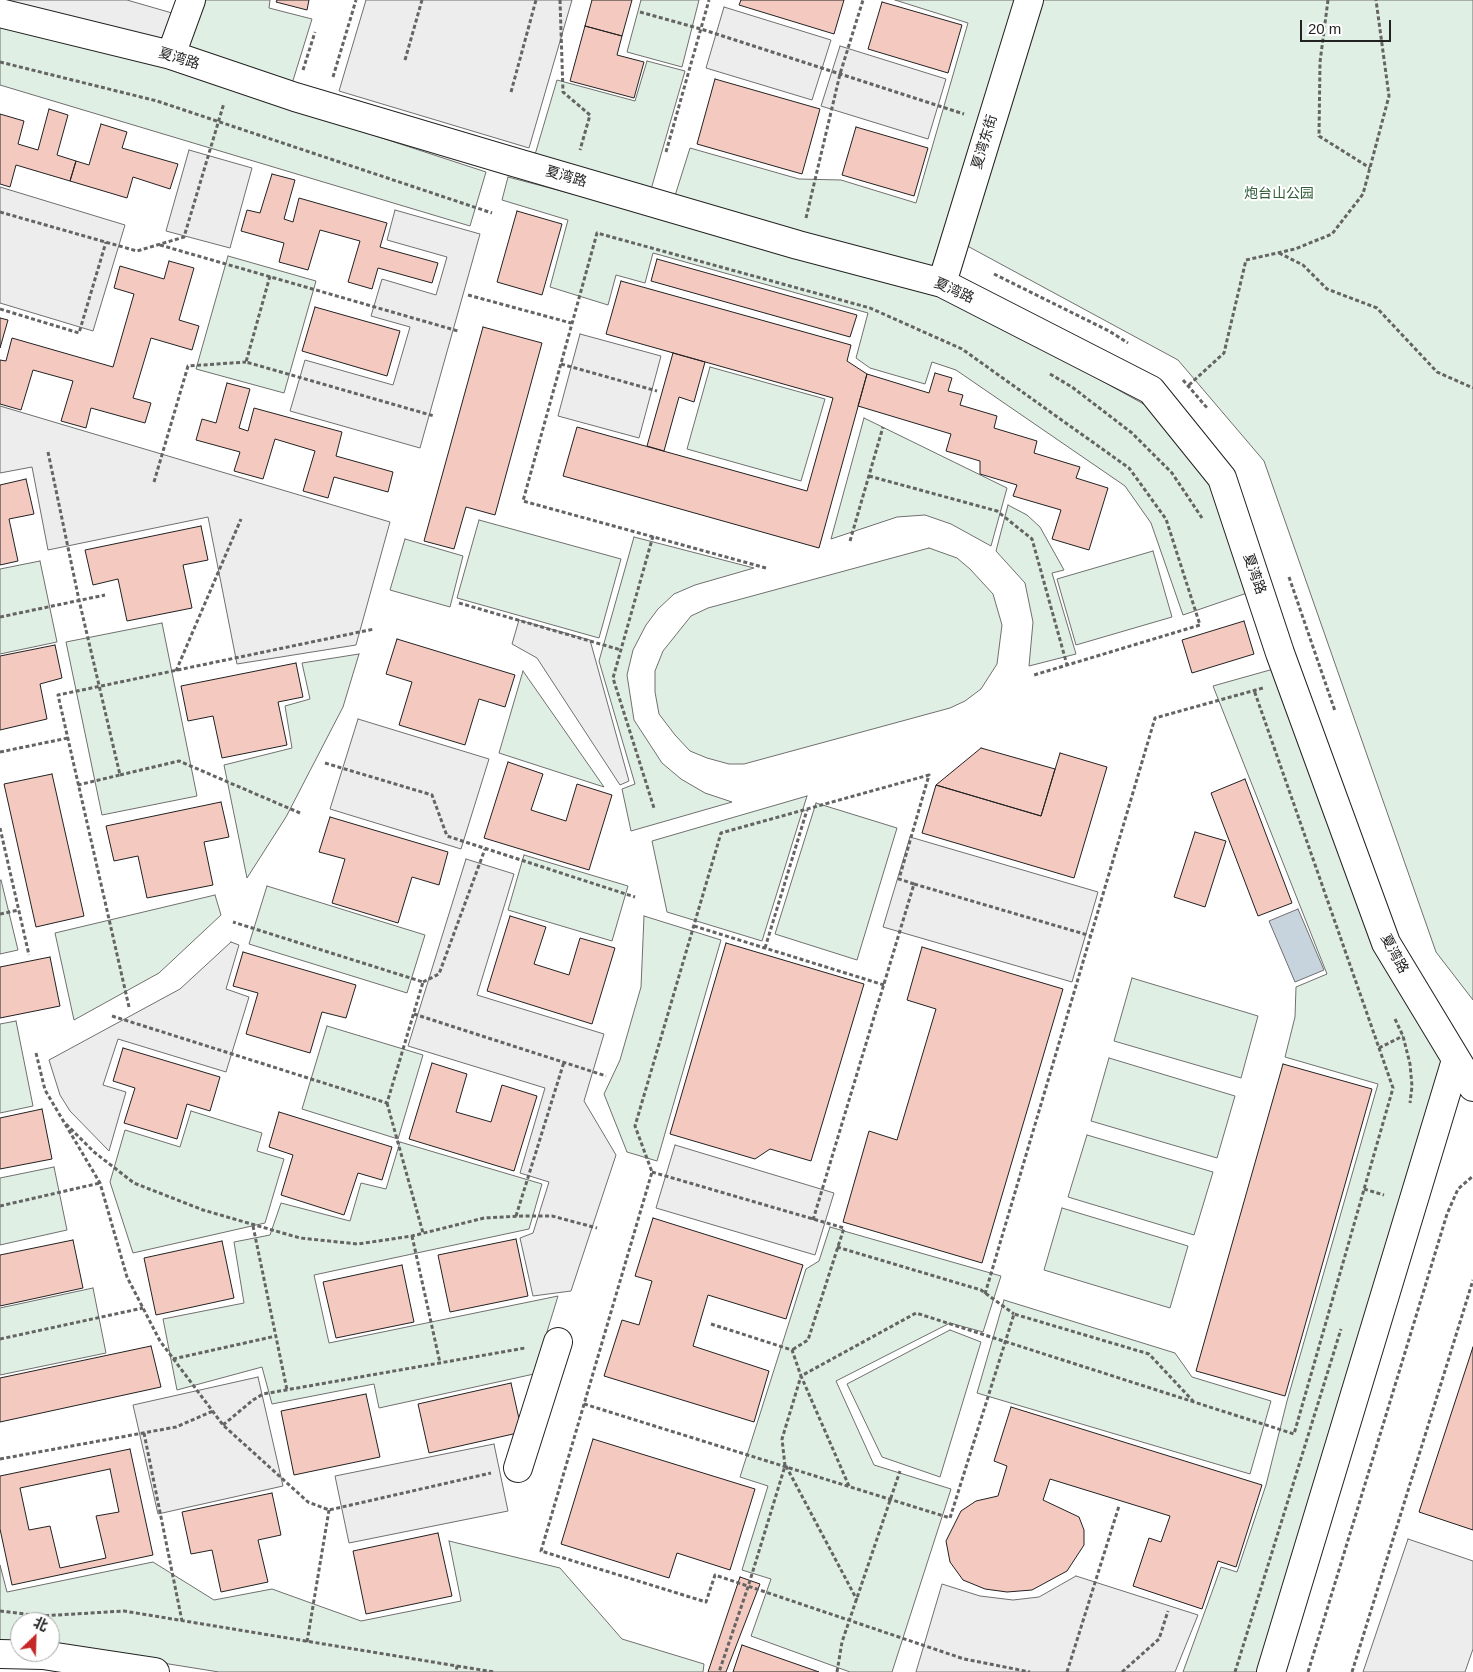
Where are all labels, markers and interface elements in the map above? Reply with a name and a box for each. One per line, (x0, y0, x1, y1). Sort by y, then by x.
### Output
scale bar (1303, 10, 1394, 42)
text: 20 m (1308, 20, 1341, 37)
street label: 夏湾路 (156, 45, 202, 73)
street label: 夏湾东街 (969, 113, 1001, 171)
street label: 夏湾路 (543, 163, 589, 191)
park label: 炮台山公园 (1244, 186, 1314, 202)
street label: 夏湾路 (931, 275, 977, 307)
street label: 夏湾路 (1239, 551, 1269, 597)
street label: 夏湾路 (1377, 932, 1411, 976)
north arrow (10, 1612, 60, 1662)
text: 北 (31, 1614, 50, 1634)

